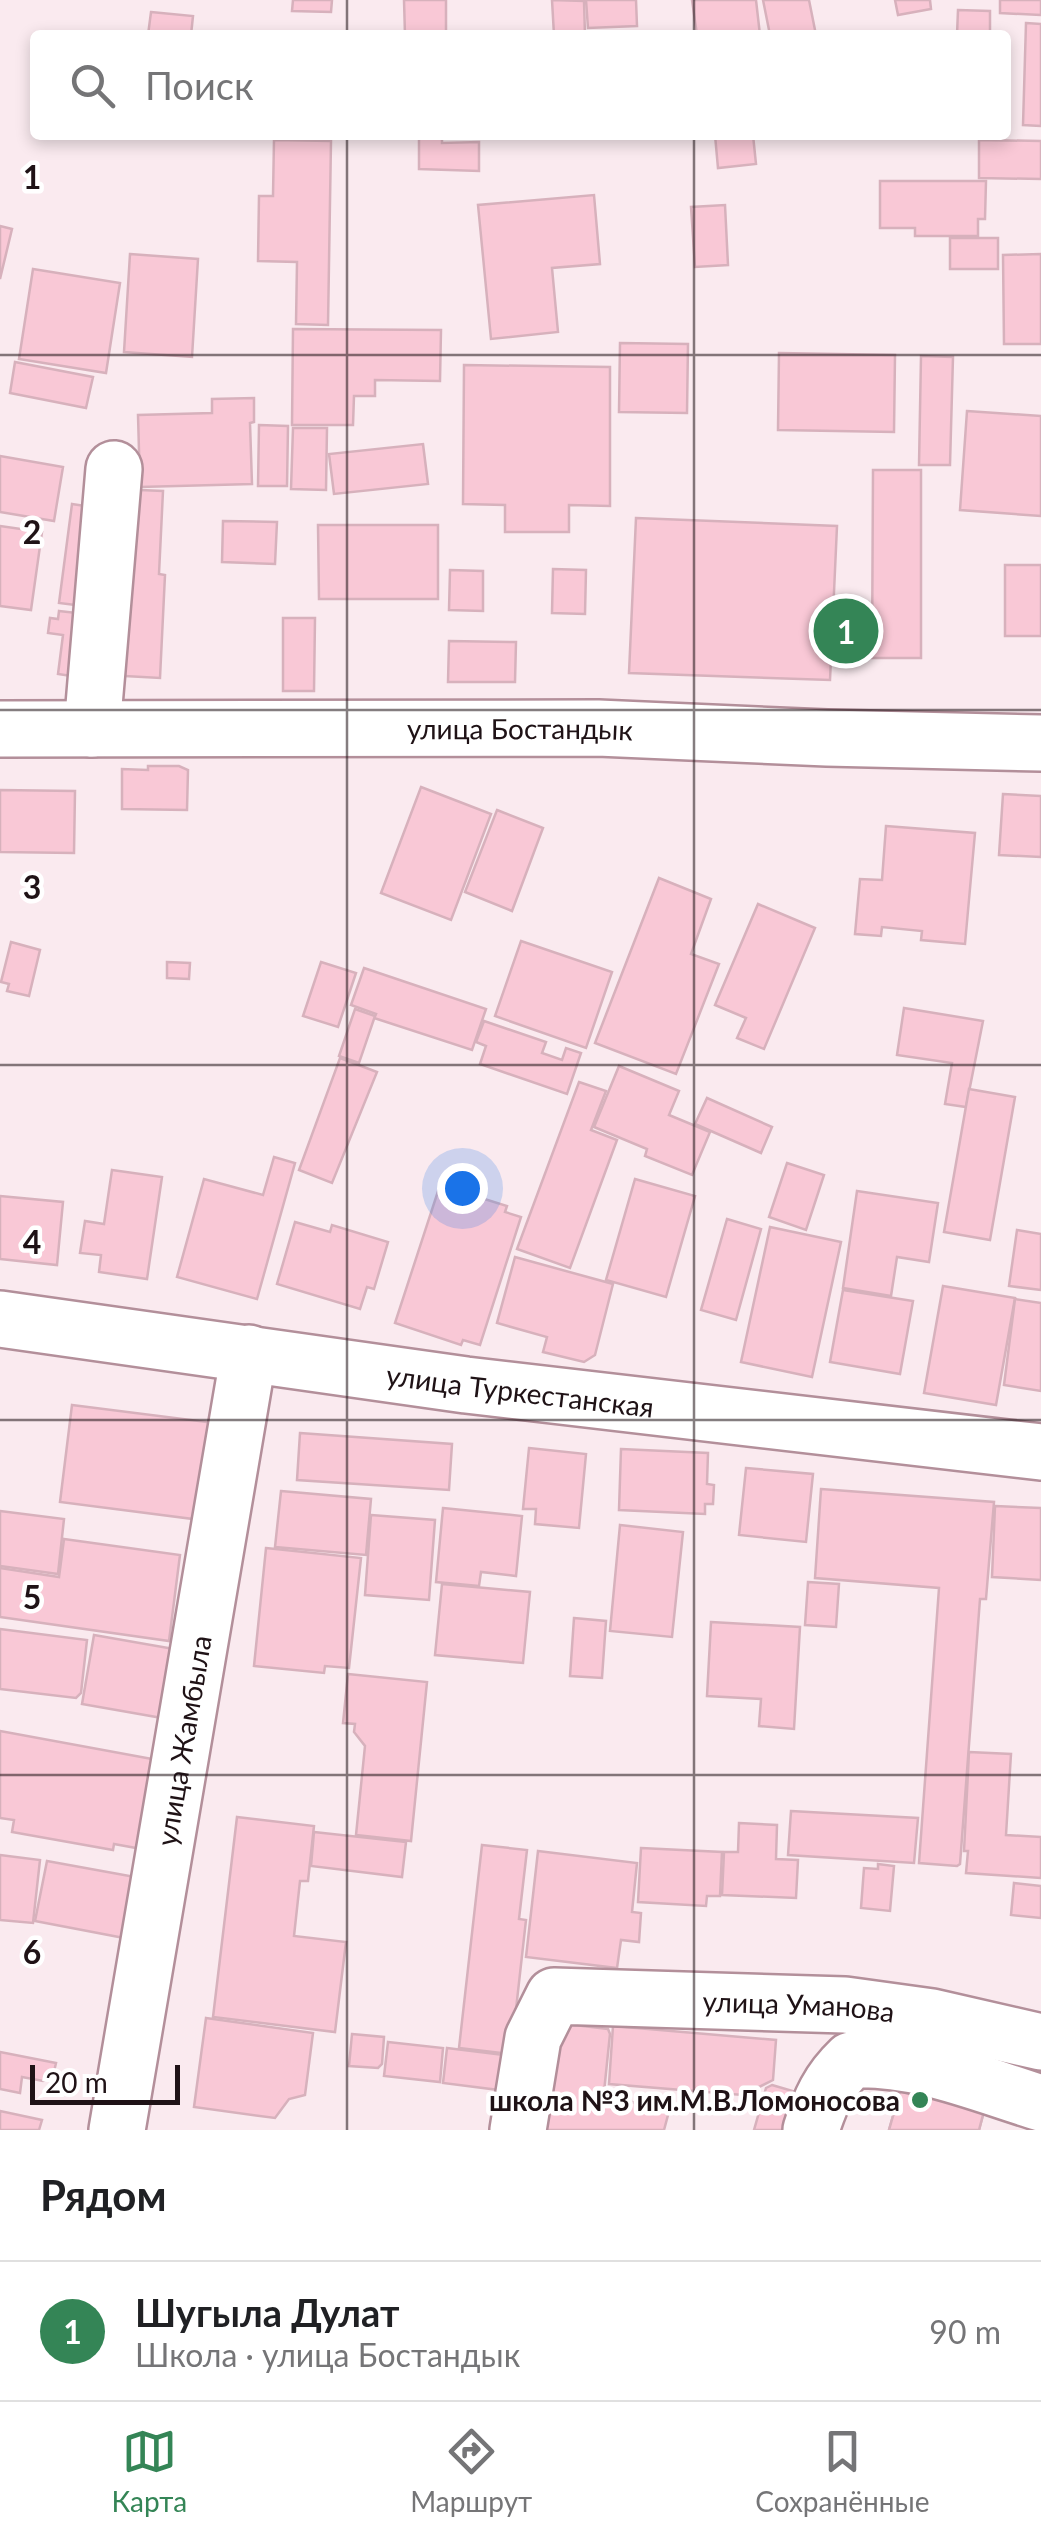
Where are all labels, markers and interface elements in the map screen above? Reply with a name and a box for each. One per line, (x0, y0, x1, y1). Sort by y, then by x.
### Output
search box (30, 30, 1011, 140)
icon: search (65, 58, 120, 113)
text: Поиск (145, 62, 254, 108)
text: 1 (23, 157, 41, 196)
text: 2 (23, 512, 41, 551)
pin: 1 (814, 594, 878, 668)
street label: улица Бостандык (407, 711, 634, 747)
text: 3 (23, 867, 41, 906)
your location (437, 1163, 488, 1214)
text: 4 (23, 1222, 41, 1261)
street label: улица Туркестанская (384, 1357, 656, 1424)
text: 5 (23, 1577, 41, 1616)
street label: улица Жамбыла (149, 1633, 218, 1848)
text: 6 (23, 1932, 41, 1971)
street label: улица Уманова (702, 1984, 897, 2029)
scale bar (30, 2060, 180, 2104)
text: 20 m (45, 2065, 108, 2099)
place label: школа №3 им.М.В.Ломоносова (489, 2083, 900, 2117)
marker: школа №3 им.М.В.Ломоносова (909, 2089, 931, 2111)
text: Рядом (40, 2170, 167, 2220)
text: Шугыла Дулат (135, 2289, 399, 2335)
text: 1 (63, 2312, 82, 2351)
text: 90 m (929, 2312, 1001, 2351)
text: Школа · улица Бостандык (135, 2335, 520, 2374)
tab: Карта (111, 2424, 187, 2518)
tab: Маршрут (410, 2424, 532, 2518)
tab: Сохранённые (755, 2424, 930, 2518)

